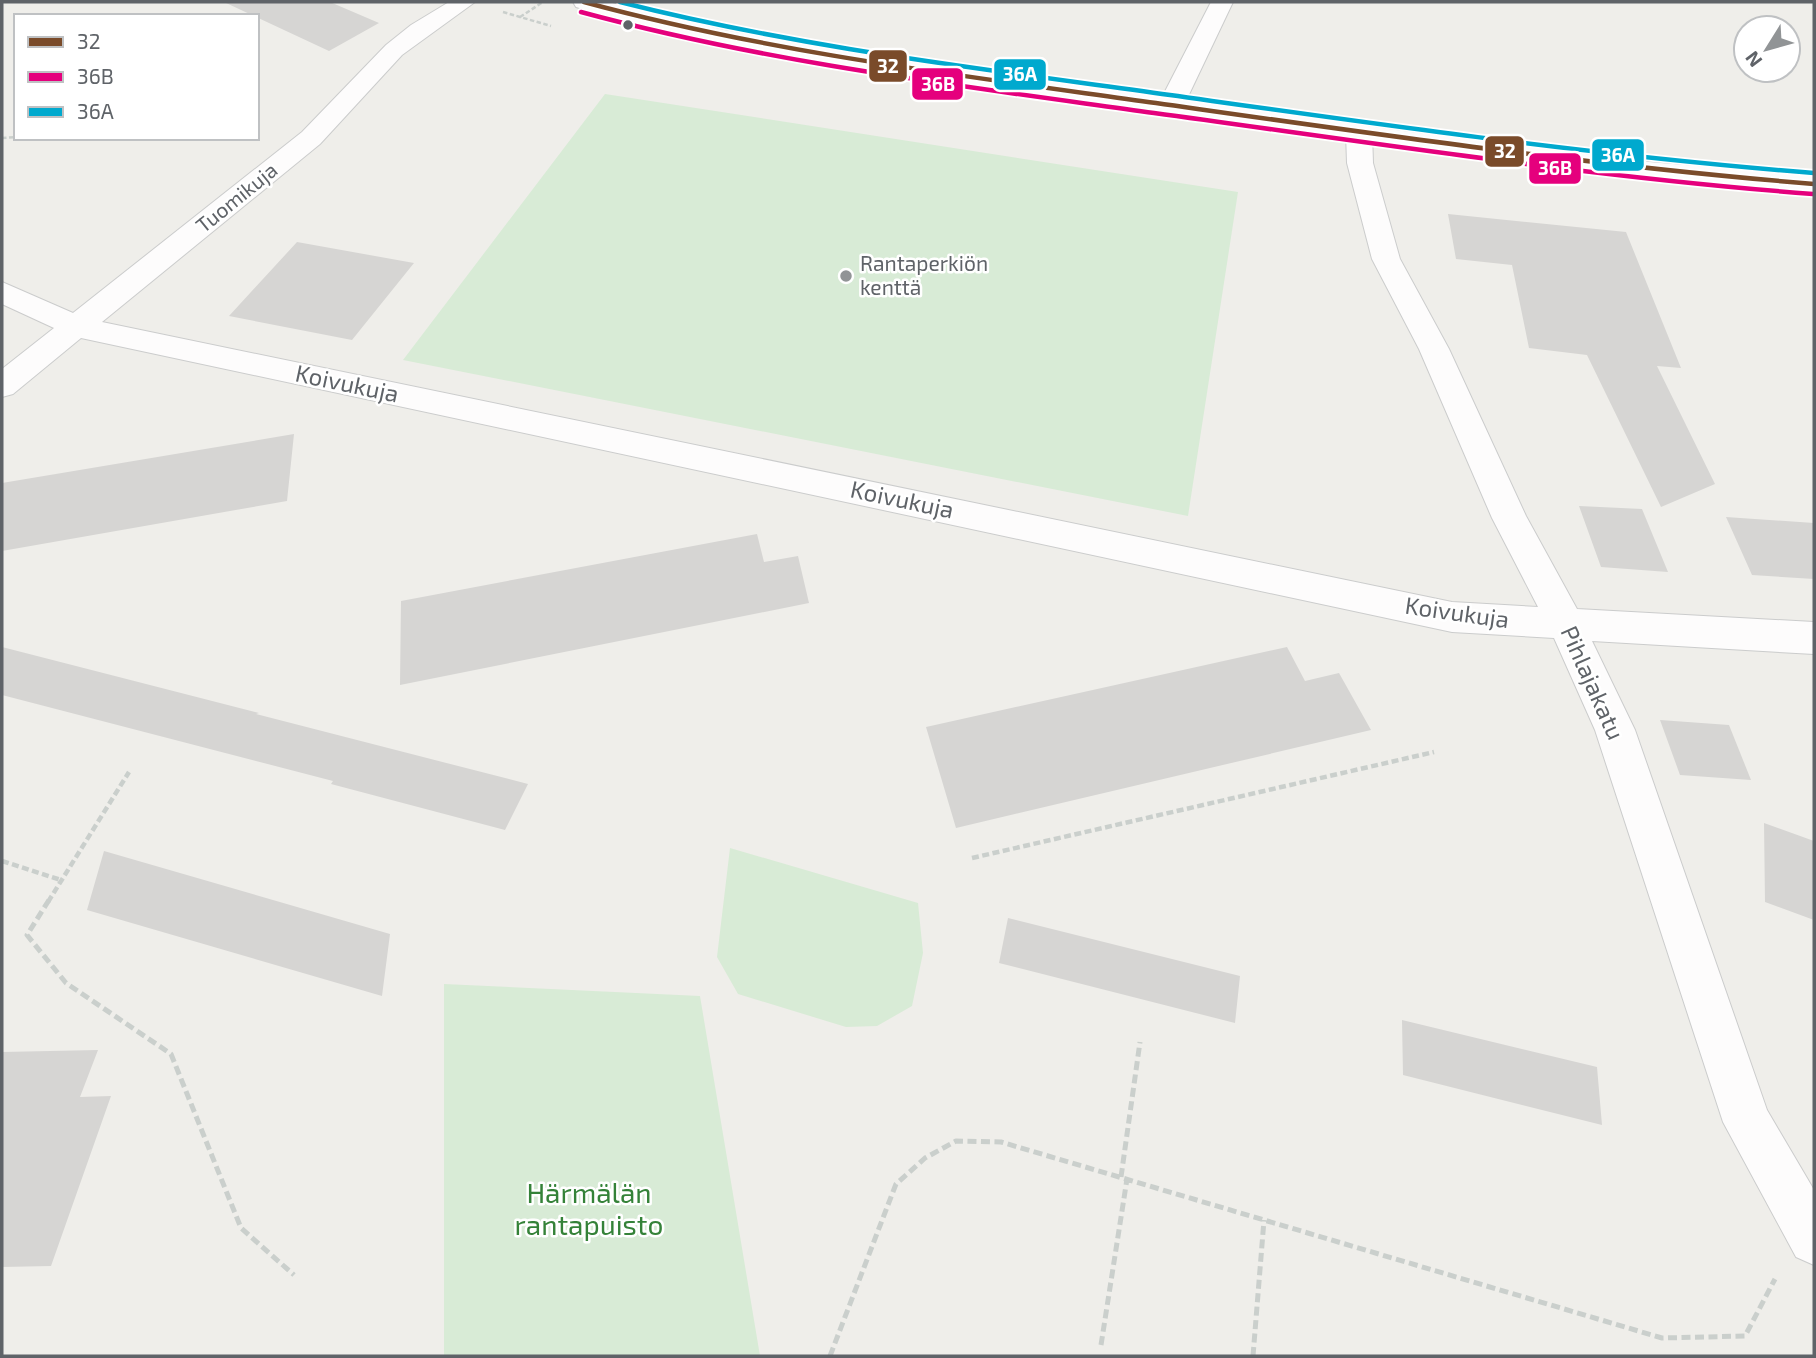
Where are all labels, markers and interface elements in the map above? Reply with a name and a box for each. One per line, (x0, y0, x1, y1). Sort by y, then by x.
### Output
legend (14, 14, 259, 140)
north arrow (1732, 14, 1802, 84)
unlabelled marker (621, 18, 635, 32)
text: 32 (77, 28, 100, 53)
text: N (1740, 47, 1766, 72)
line badge: 32 (868, 49, 908, 83)
text: 32 (877, 54, 899, 77)
line badge: 36A (993, 58, 1047, 91)
text: 36A (1003, 62, 1038, 85)
text: 36B (77, 63, 114, 88)
line badge: 36B (911, 67, 964, 101)
text: 36B (921, 72, 955, 95)
text: 36A (77, 98, 114, 123)
line badge: 32 (1484, 135, 1525, 168)
line badge: 36A (1591, 138, 1645, 172)
text: 32 (1494, 139, 1516, 162)
text: 36A (1601, 143, 1636, 166)
line badge: 36B (1528, 152, 1582, 185)
text: 36B (1538, 156, 1572, 179)
street label: Tuomikuja (190, 157, 282, 238)
place label: Rantaperkiön kenttä (860, 250, 988, 299)
marker: Rantaperkiön kenttä (838, 268, 854, 284)
street label: Koivukuja (293, 357, 402, 408)
street label: Koivukuja (848, 473, 957, 524)
street label: Koivukuja (1403, 590, 1511, 633)
street label: Pihlajakatu (1555, 621, 1631, 744)
park label: Härmälän rantapuisto (515, 1175, 663, 1241)

